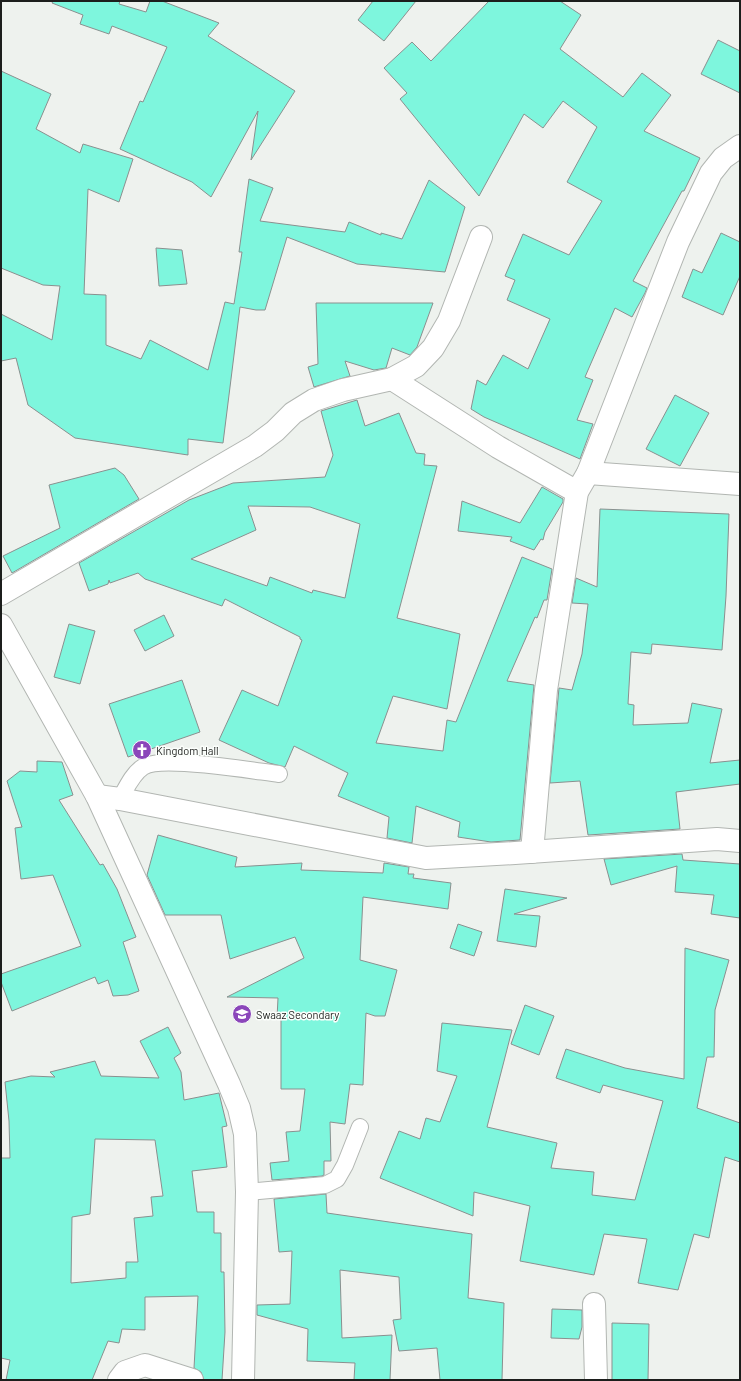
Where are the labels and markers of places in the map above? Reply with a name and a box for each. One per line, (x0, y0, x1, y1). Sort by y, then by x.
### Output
church icon: Kingdom Hall (131, 739, 153, 761)
place label: Kingdom Hall (156, 744, 219, 757)
school or university icon: Swaaz Secondary (231, 1003, 253, 1025)
place label: Swaaz Secondary (256, 1008, 339, 1021)

